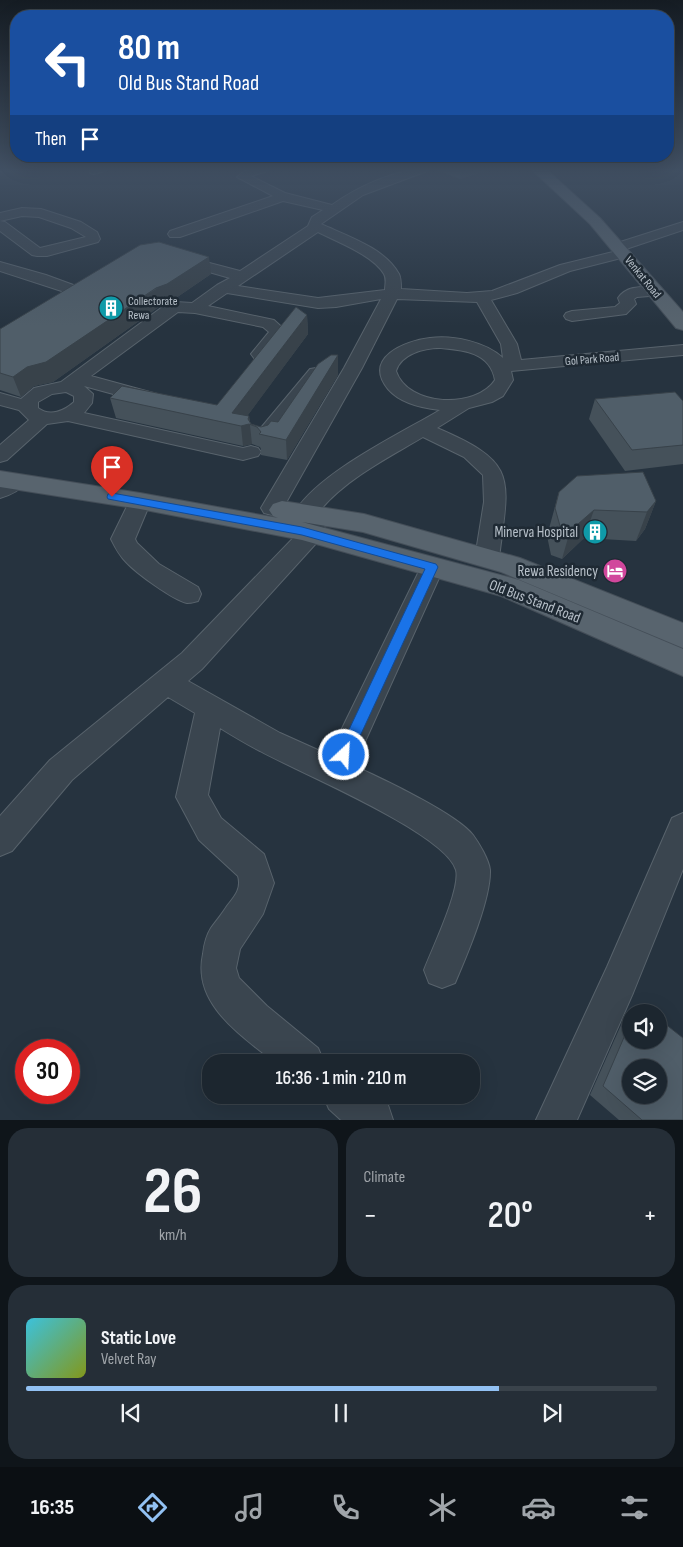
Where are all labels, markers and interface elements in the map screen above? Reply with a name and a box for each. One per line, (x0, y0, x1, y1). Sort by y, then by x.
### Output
text: 80 m (118, 27, 180, 70)
icon: left (35, 30, 100, 95)
text: Old Bus Stand Road (118, 70, 259, 97)
icon: arrive (76, 125, 104, 153)
text: Then (35, 128, 66, 151)
street label: Venkat Road (621, 253, 664, 301)
place label: Collectorate Rewa (128, 294, 178, 323)
building icon: Collectorate Rewa (98, 295, 124, 321)
street label: Gol Park Road (564, 350, 620, 369)
pin (91, 446, 133, 497)
icon: arrive (98, 453, 126, 481)
building icon: Minerva Hospital (582, 519, 608, 545)
place label: Minerva Hospital (494, 523, 578, 542)
hotel icon: Rewa Residency (602, 558, 628, 584)
place label: Rewa Residency (518, 562, 598, 581)
street label: Old Bus Stand Road (486, 575, 583, 628)
position arrow (317, 728, 369, 780)
map controls (622, 1004, 667, 1104)
button: sound (622, 1004, 667, 1049)
speed limit sign: 30 (15, 1039, 80, 1104)
button: layers (622, 1059, 667, 1104)
text: 16:36 · 1 min · 210 m (275, 1067, 407, 1090)
text: 26 (143, 1154, 202, 1232)
text: Climate (364, 1168, 405, 1187)
text: 20° (488, 1193, 533, 1238)
text: − (364, 1199, 377, 1232)
text: + (643, 1199, 657, 1232)
text: km/h (159, 1226, 187, 1245)
text: Static Love (101, 1327, 176, 1350)
text: Velvet Ray (101, 1350, 156, 1369)
icon: previous (117, 1399, 145, 1427)
icon: pause (327, 1399, 355, 1427)
icon: next (538, 1399, 566, 1427)
icon: directions (135, 1490, 170, 1525)
icon: music (232, 1490, 267, 1525)
icon: phone (328, 1490, 363, 1525)
icon: climate (425, 1490, 460, 1525)
icon: car (521, 1490, 556, 1525)
icon: filters (617, 1490, 652, 1525)
text: 16:35 (31, 1494, 74, 1521)

